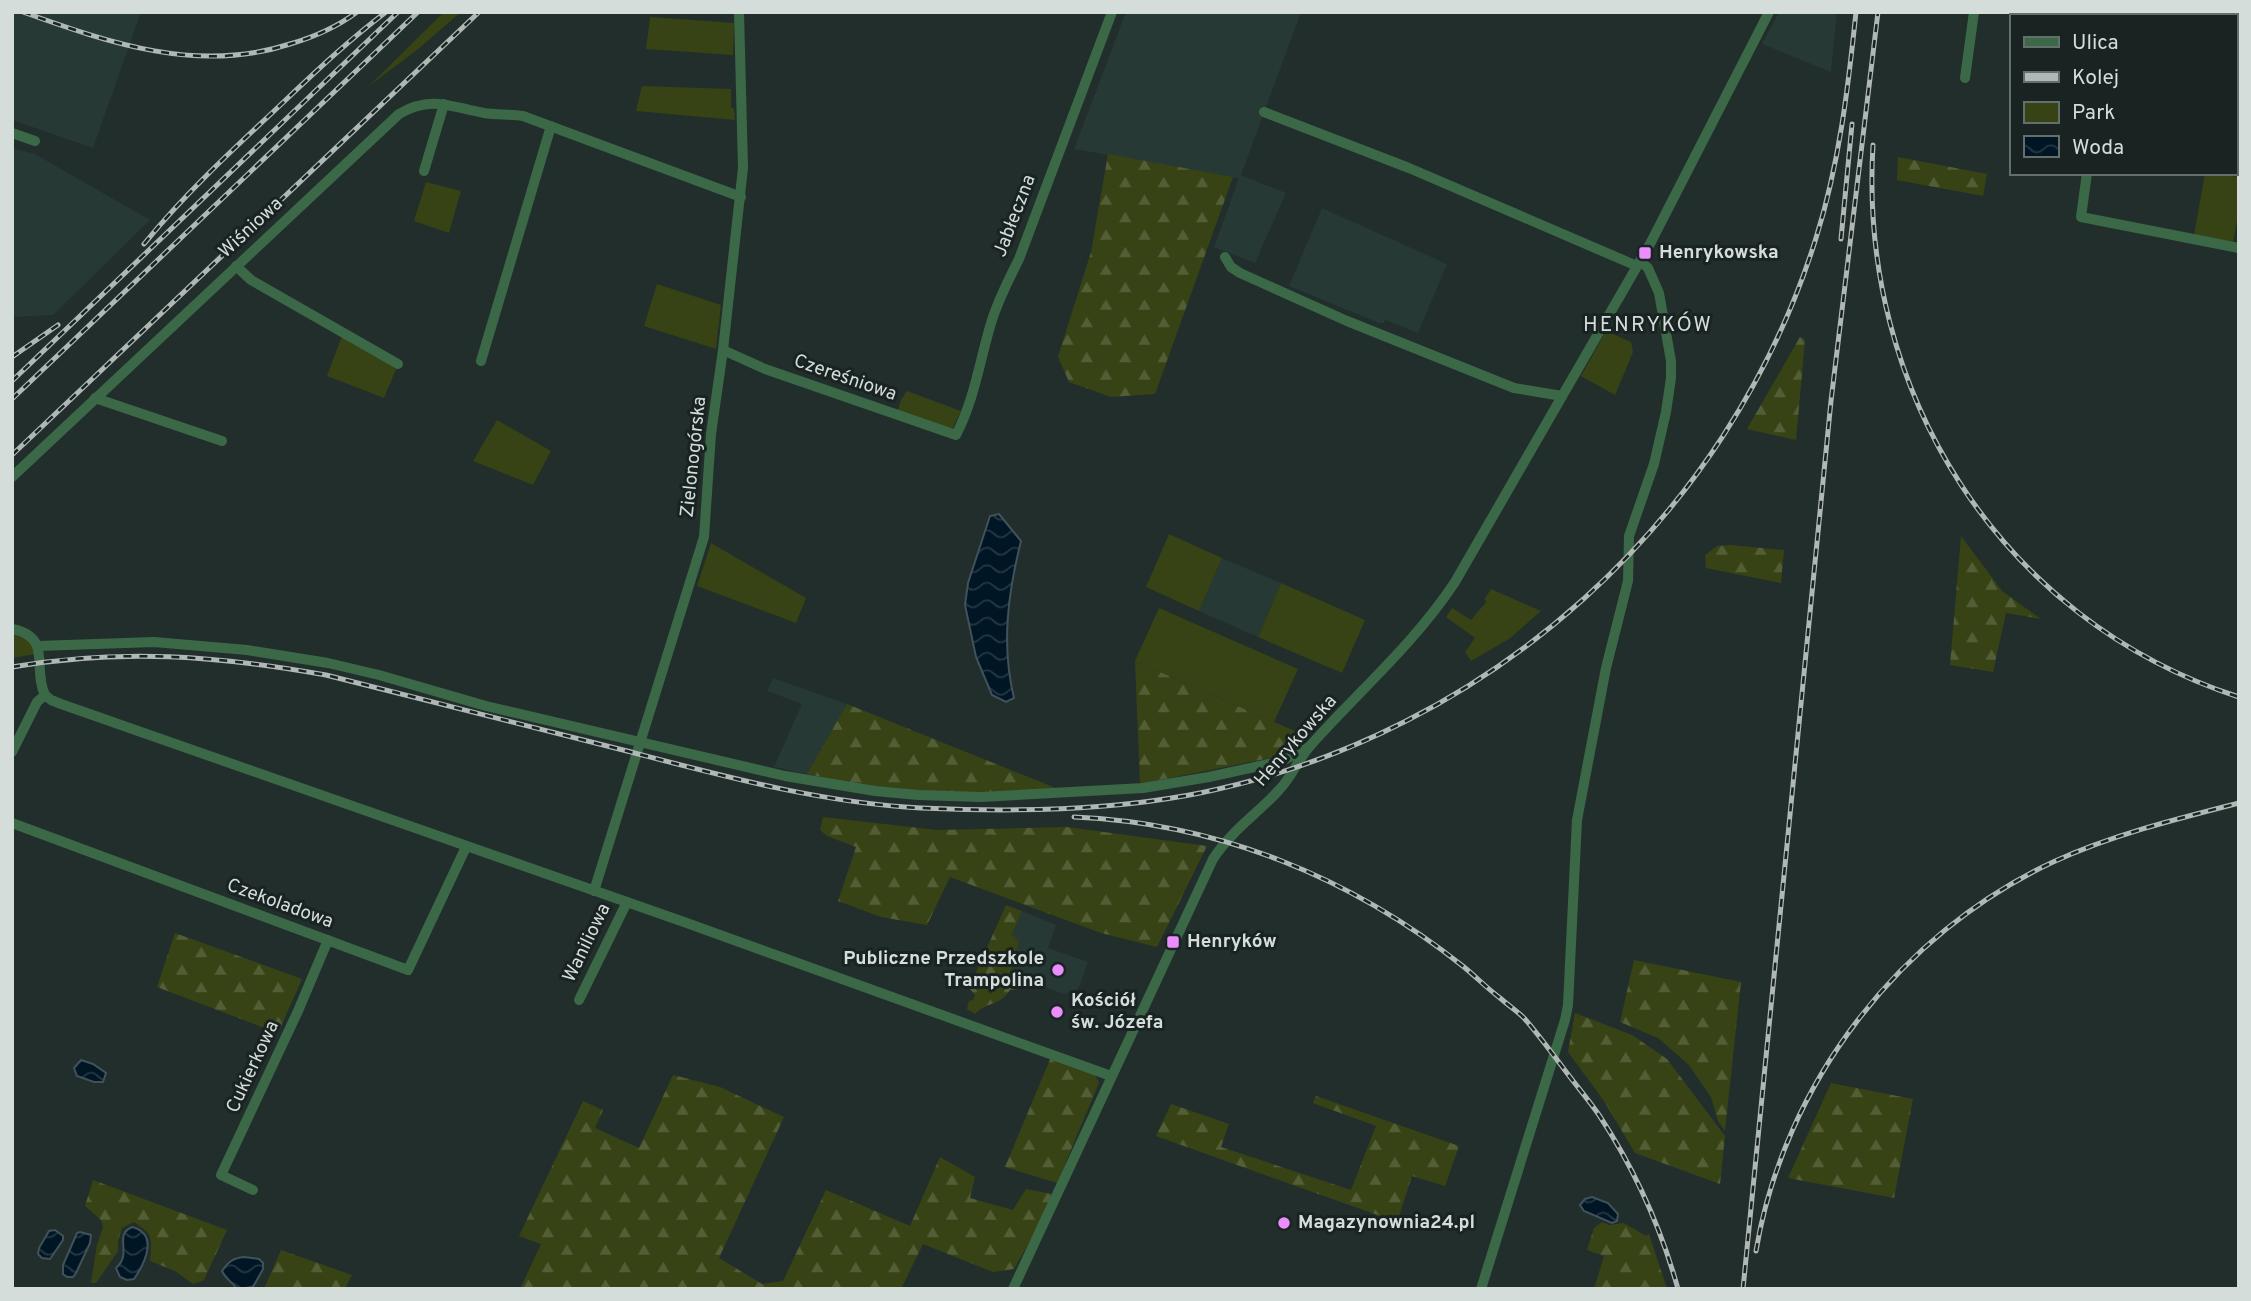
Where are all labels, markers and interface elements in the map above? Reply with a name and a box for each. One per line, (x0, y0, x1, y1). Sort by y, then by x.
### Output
legend (2010, 14, 2237, 175)
text: Ulica (2072, 30, 2119, 57)
text: Kolej (2072, 65, 2119, 92)
text: Park (2072, 100, 2115, 127)
text: Woda (2072, 135, 2124, 162)
street label: Jabłeczna (988, 171, 1042, 261)
street label: Wiśniowa (214, 192, 288, 264)
place label: Henrykowska (1659, 241, 1779, 265)
marker: Henrykowska (1637, 245, 1653, 261)
district label: HENRYKÓW (1583, 311, 1713, 339)
street label: Czereśniowa (790, 349, 900, 407)
street label: Zielonogórska (676, 395, 712, 519)
street label: Henrykowska (1249, 690, 1343, 792)
street label: Czekoladowa (223, 874, 337, 934)
street label: Waniliowa (558, 900, 616, 986)
place label: Henryków (1187, 930, 1277, 954)
marker: Henryków (1165, 934, 1181, 950)
place label: Publiczne Przedszkole Trampolina (843, 947, 1044, 993)
marker: Publiczne Przedszkole Trampolina (1050, 962, 1066, 978)
place label: Kościół św. Józefa (1071, 989, 1163, 1035)
marker: Kościół św. Józefa (1049, 1004, 1065, 1020)
street label: Cukierkowa (221, 1017, 285, 1117)
place label: Magazynownia24.pl (1298, 1211, 1475, 1235)
marker: Magazynownia24.pl (1276, 1215, 1292, 1231)

